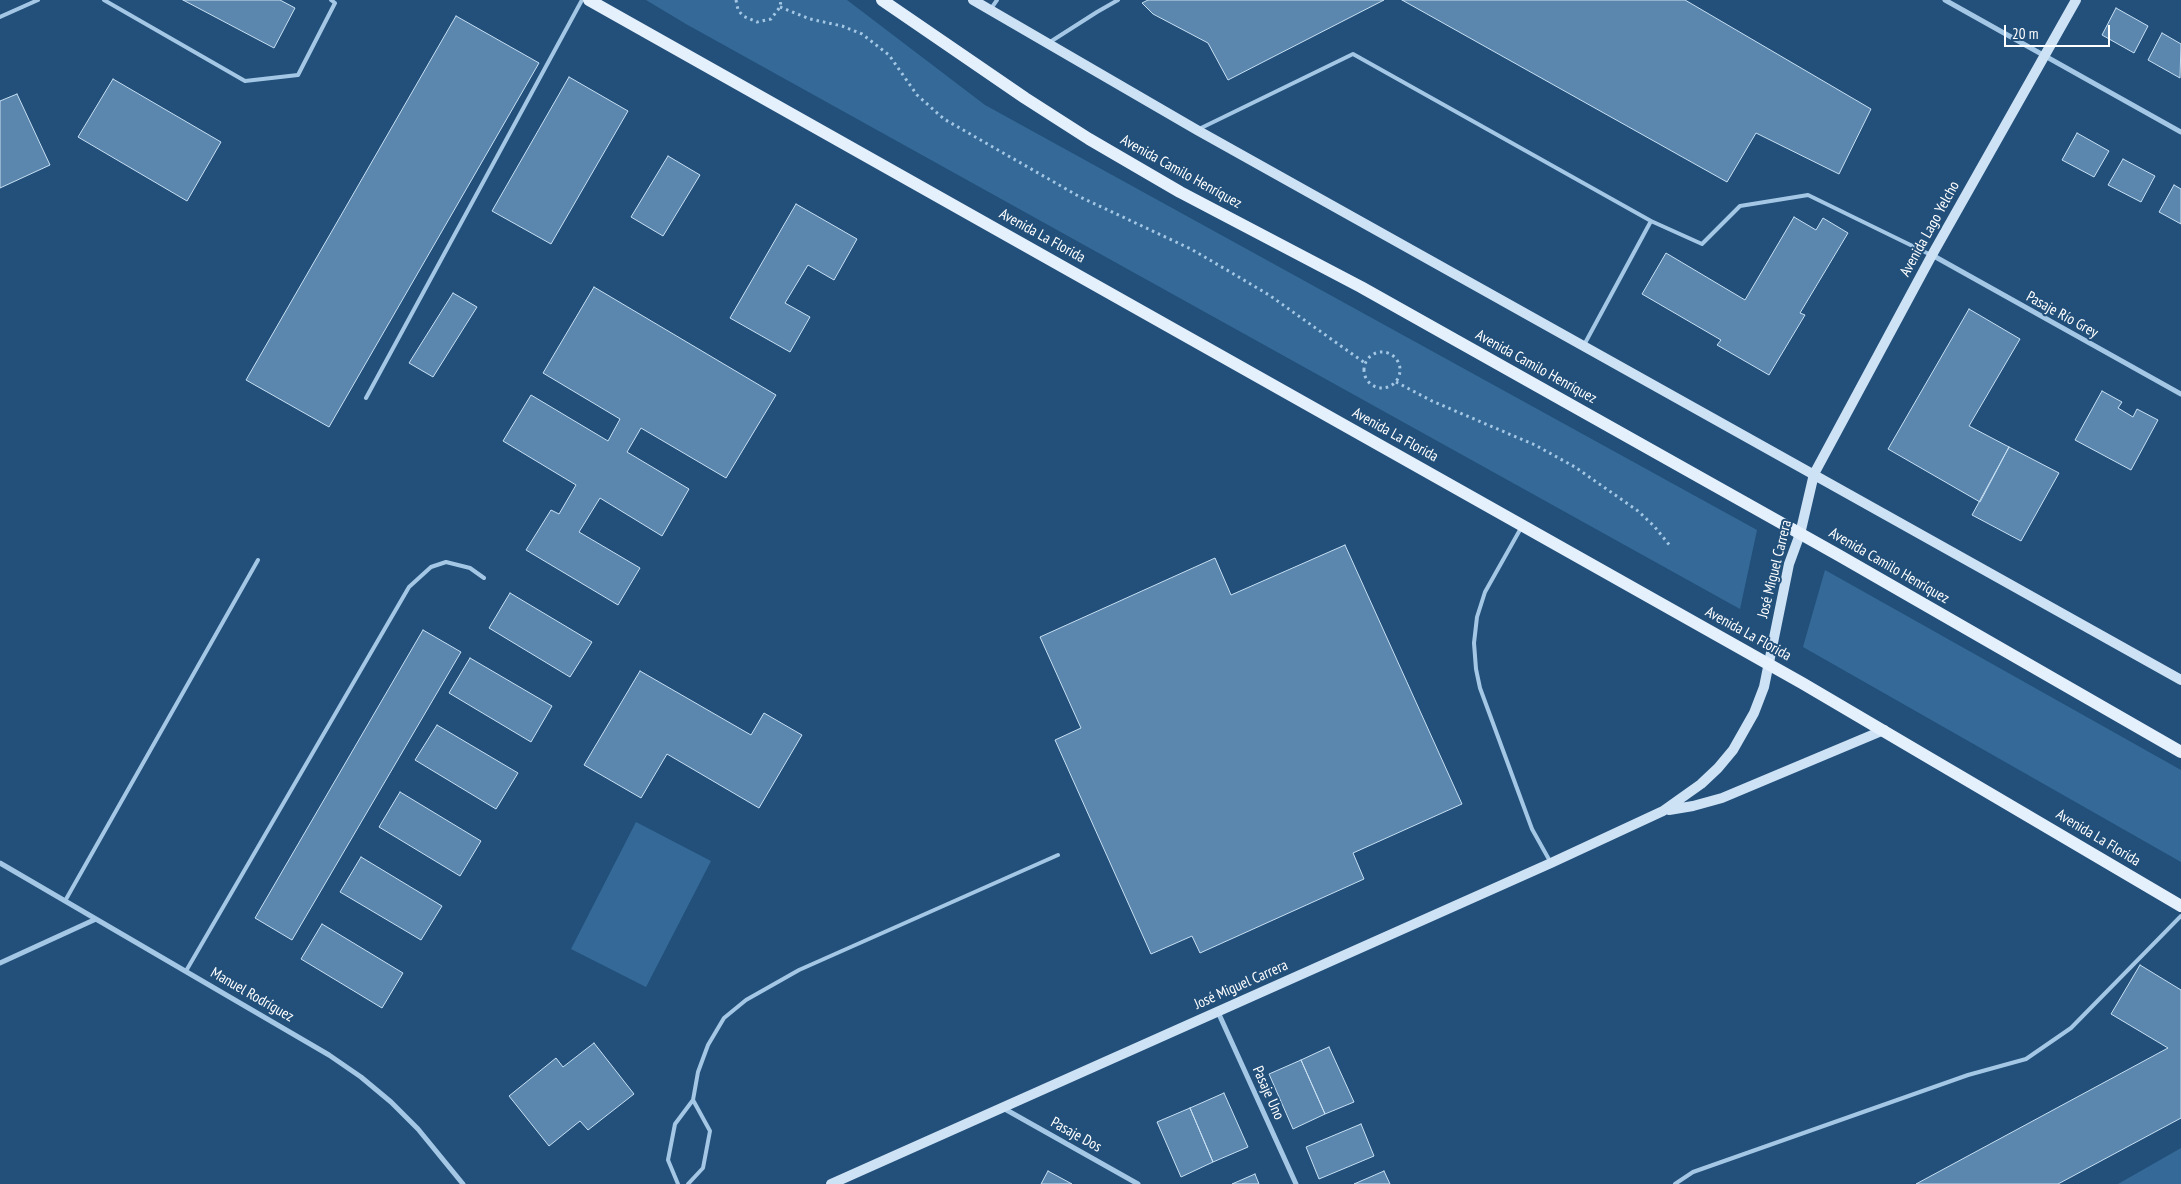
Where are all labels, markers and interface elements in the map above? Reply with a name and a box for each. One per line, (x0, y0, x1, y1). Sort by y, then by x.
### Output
scale bar (2006, 15, 2112, 47)
text: 20 m (2012, 24, 2038, 43)
street label: Avenida Camilo Henríquez (1117, 131, 1245, 213)
street label: Avenida Lago Yelcho (1896, 178, 1964, 280)
street label: Avenida La Florida (996, 205, 1088, 267)
street label: Pasaje Río Grey (2023, 288, 2101, 342)
street label: Avenida Camilo Henríquez (1472, 326, 1600, 408)
street label: Avenida La Florida (1349, 404, 1441, 466)
street label: José Miguel Carrera (1754, 518, 1796, 620)
street label: Avenida Camilo Henríquez (1826, 524, 1952, 608)
street label: Avenida La Florida (1702, 603, 1794, 665)
street label: Avenida La Florida (2052, 806, 2144, 870)
street label: José Miguel Carrera (1191, 956, 1291, 1014)
street label: Manuel Rodríguez (207, 964, 297, 1026)
street label: Pasaje Uno (1248, 1063, 1288, 1123)
street label: Pasaje Dos (1047, 1114, 1105, 1156)

